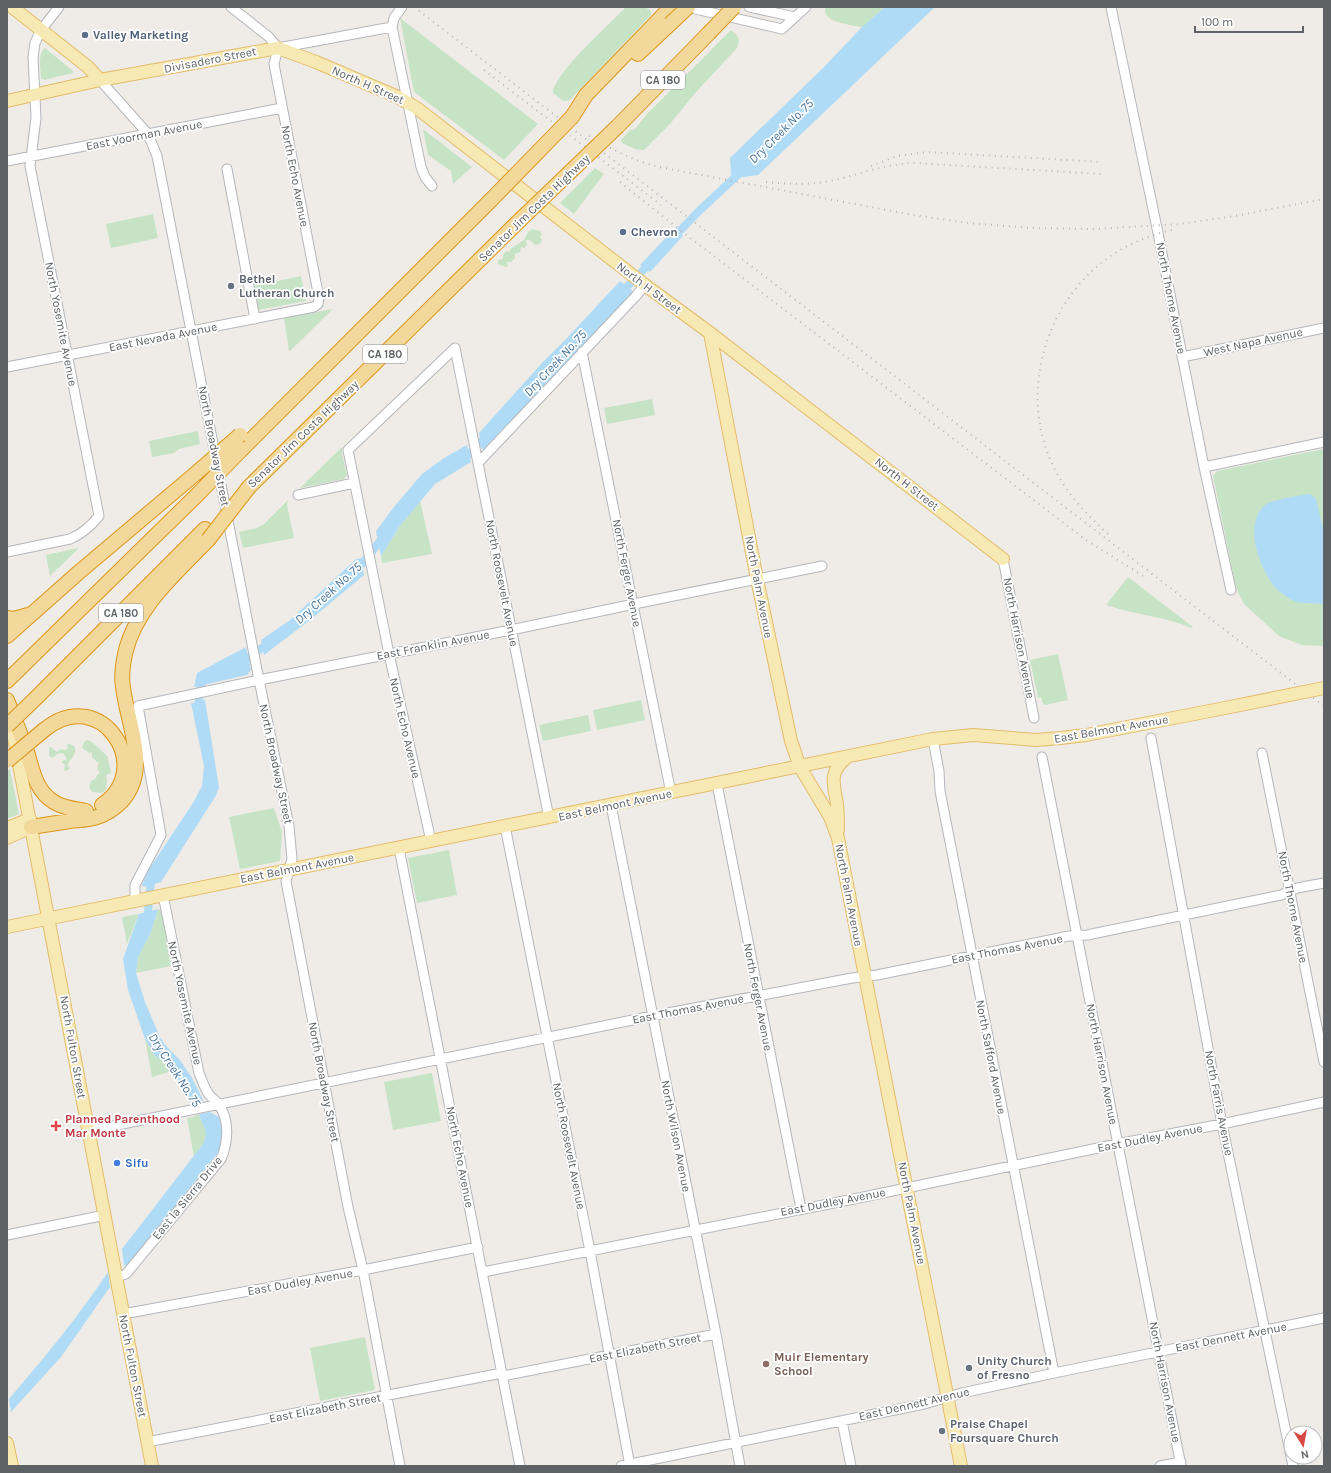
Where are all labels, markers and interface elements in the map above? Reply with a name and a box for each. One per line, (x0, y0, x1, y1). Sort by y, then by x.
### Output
scale bar (1195, 8, 1303, 34)
text: 100 m (1201, 15, 1233, 29)
place label: Valley Marketing (93, 28, 188, 42)
marker: Valley Marketing (80, 30, 90, 40)
street label: Divisadero Street (163, 44, 258, 76)
street label: North H Street (330, 63, 407, 107)
road number: CA 180 (641, 71, 685, 89)
water label: Dry Creek No. 75 (746, 95, 817, 166)
street label: East Voorman Avenue (85, 117, 203, 153)
street label: North Echo Avenue (278, 124, 312, 228)
street label: Senator Jim Costa Highway (476, 151, 593, 265)
place label: Chevron (631, 225, 678, 239)
marker: Chevron (618, 227, 628, 237)
street label: North Thorne Avenue (1153, 241, 1189, 355)
street label: North H Street (614, 259, 685, 317)
street label: North Yosemite Avenue (42, 261, 80, 387)
place label: Bethel Lutheran Church (239, 272, 334, 300)
marker: Bethel Lutheran Church (226, 281, 236, 291)
street label: East Nevada Avenue (108, 320, 218, 354)
street label: West Napa Avenue (1202, 325, 1304, 359)
water label: Dry Creek No. 75 (521, 326, 590, 399)
road number: CA 180 (363, 345, 407, 363)
street label: Senator Jim Costa Highway (245, 377, 362, 491)
street label: North Broadway Street (195, 385, 233, 508)
street label: North H Street (872, 455, 942, 514)
street label: North Roosevelt Avenue (483, 518, 521, 648)
street label: North Ferger Avenue (610, 518, 644, 628)
street label: North Palm Avenue (742, 535, 776, 639)
water label: Dry Creek No. 75 (291, 559, 365, 627)
street label: North Harrison Avenue (1000, 576, 1038, 700)
road number: CA 180 (99, 604, 143, 622)
street label: East Franklin Avenue (375, 627, 491, 663)
street label: North Echo Avenue (387, 676, 423, 780)
street label: North Broadway Street (256, 703, 296, 826)
street label: East Belmont Avenue (1053, 712, 1169, 746)
street label: East Belmont Avenue (557, 786, 673, 824)
street label: North Palm Avenue (832, 843, 866, 947)
street label: East Belmont Avenue (239, 850, 355, 886)
street label: North Thorne Avenue (1275, 850, 1311, 964)
street label: East Thomas Avenue (950, 931, 1064, 967)
street label: North Yosemite Avenue (165, 940, 205, 1066)
street label: North Ferger Avenue (741, 942, 775, 1052)
street label: East Thomas Avenue (631, 991, 745, 1027)
street label: North Fulton Street (57, 994, 89, 1100)
street label: North Safford Avenue (973, 999, 1009, 1115)
street label: North Harrison Avenue (1083, 1002, 1121, 1126)
street label: North Broadway Street (305, 1021, 343, 1144)
water label: Dry Creek No. 75 (146, 1030, 205, 1110)
street label: North Farris Avenue (1202, 1049, 1236, 1157)
street label: North Wilson Avenue (658, 1079, 694, 1193)
street label: North Roosevelt Avenue (550, 1081, 588, 1211)
street label: North Echo Avenue (443, 1105, 477, 1209)
place label: Planned Parenthood Mar Monte (65, 1112, 180, 1140)
marker: Planned Parenthood Mar Monte (50, 1120, 62, 1132)
street label: East Dudley Avenue (1096, 1121, 1204, 1155)
street label: East la Sierra Drive (149, 1154, 225, 1242)
place label: Sifu (125, 1156, 149, 1170)
marker: Sifu (112, 1158, 122, 1168)
street label: North Palm Avenue (895, 1161, 929, 1265)
street label: East Dudley Avenue (779, 1185, 887, 1219)
street label: East Dudley Avenue (246, 1266, 354, 1298)
street label: North Fulton Street (116, 1313, 150, 1419)
street label: East Dennett Avenue (1174, 1319, 1288, 1355)
street label: North Harrison Avenue (1146, 1320, 1184, 1444)
street label: East Elizabeth Street (588, 1330, 703, 1366)
place label: Muir Elementary School (774, 1350, 868, 1378)
place label: Unity Church of Fresno (977, 1354, 1052, 1382)
marker: Muir Elementary School (761, 1359, 771, 1369)
marker: Unity Church of Fresno (964, 1363, 974, 1373)
street label: East Dennett Avenue (857, 1384, 971, 1424)
street label: East Elizabeth Street (268, 1390, 383, 1426)
place label: Praise Chapel Foursquare Church (950, 1417, 1059, 1445)
north arrow (1283, 1425, 1323, 1465)
marker: Praise Chapel Foursquare Church (937, 1426, 947, 1436)
text: N (1300, 1447, 1310, 1461)

